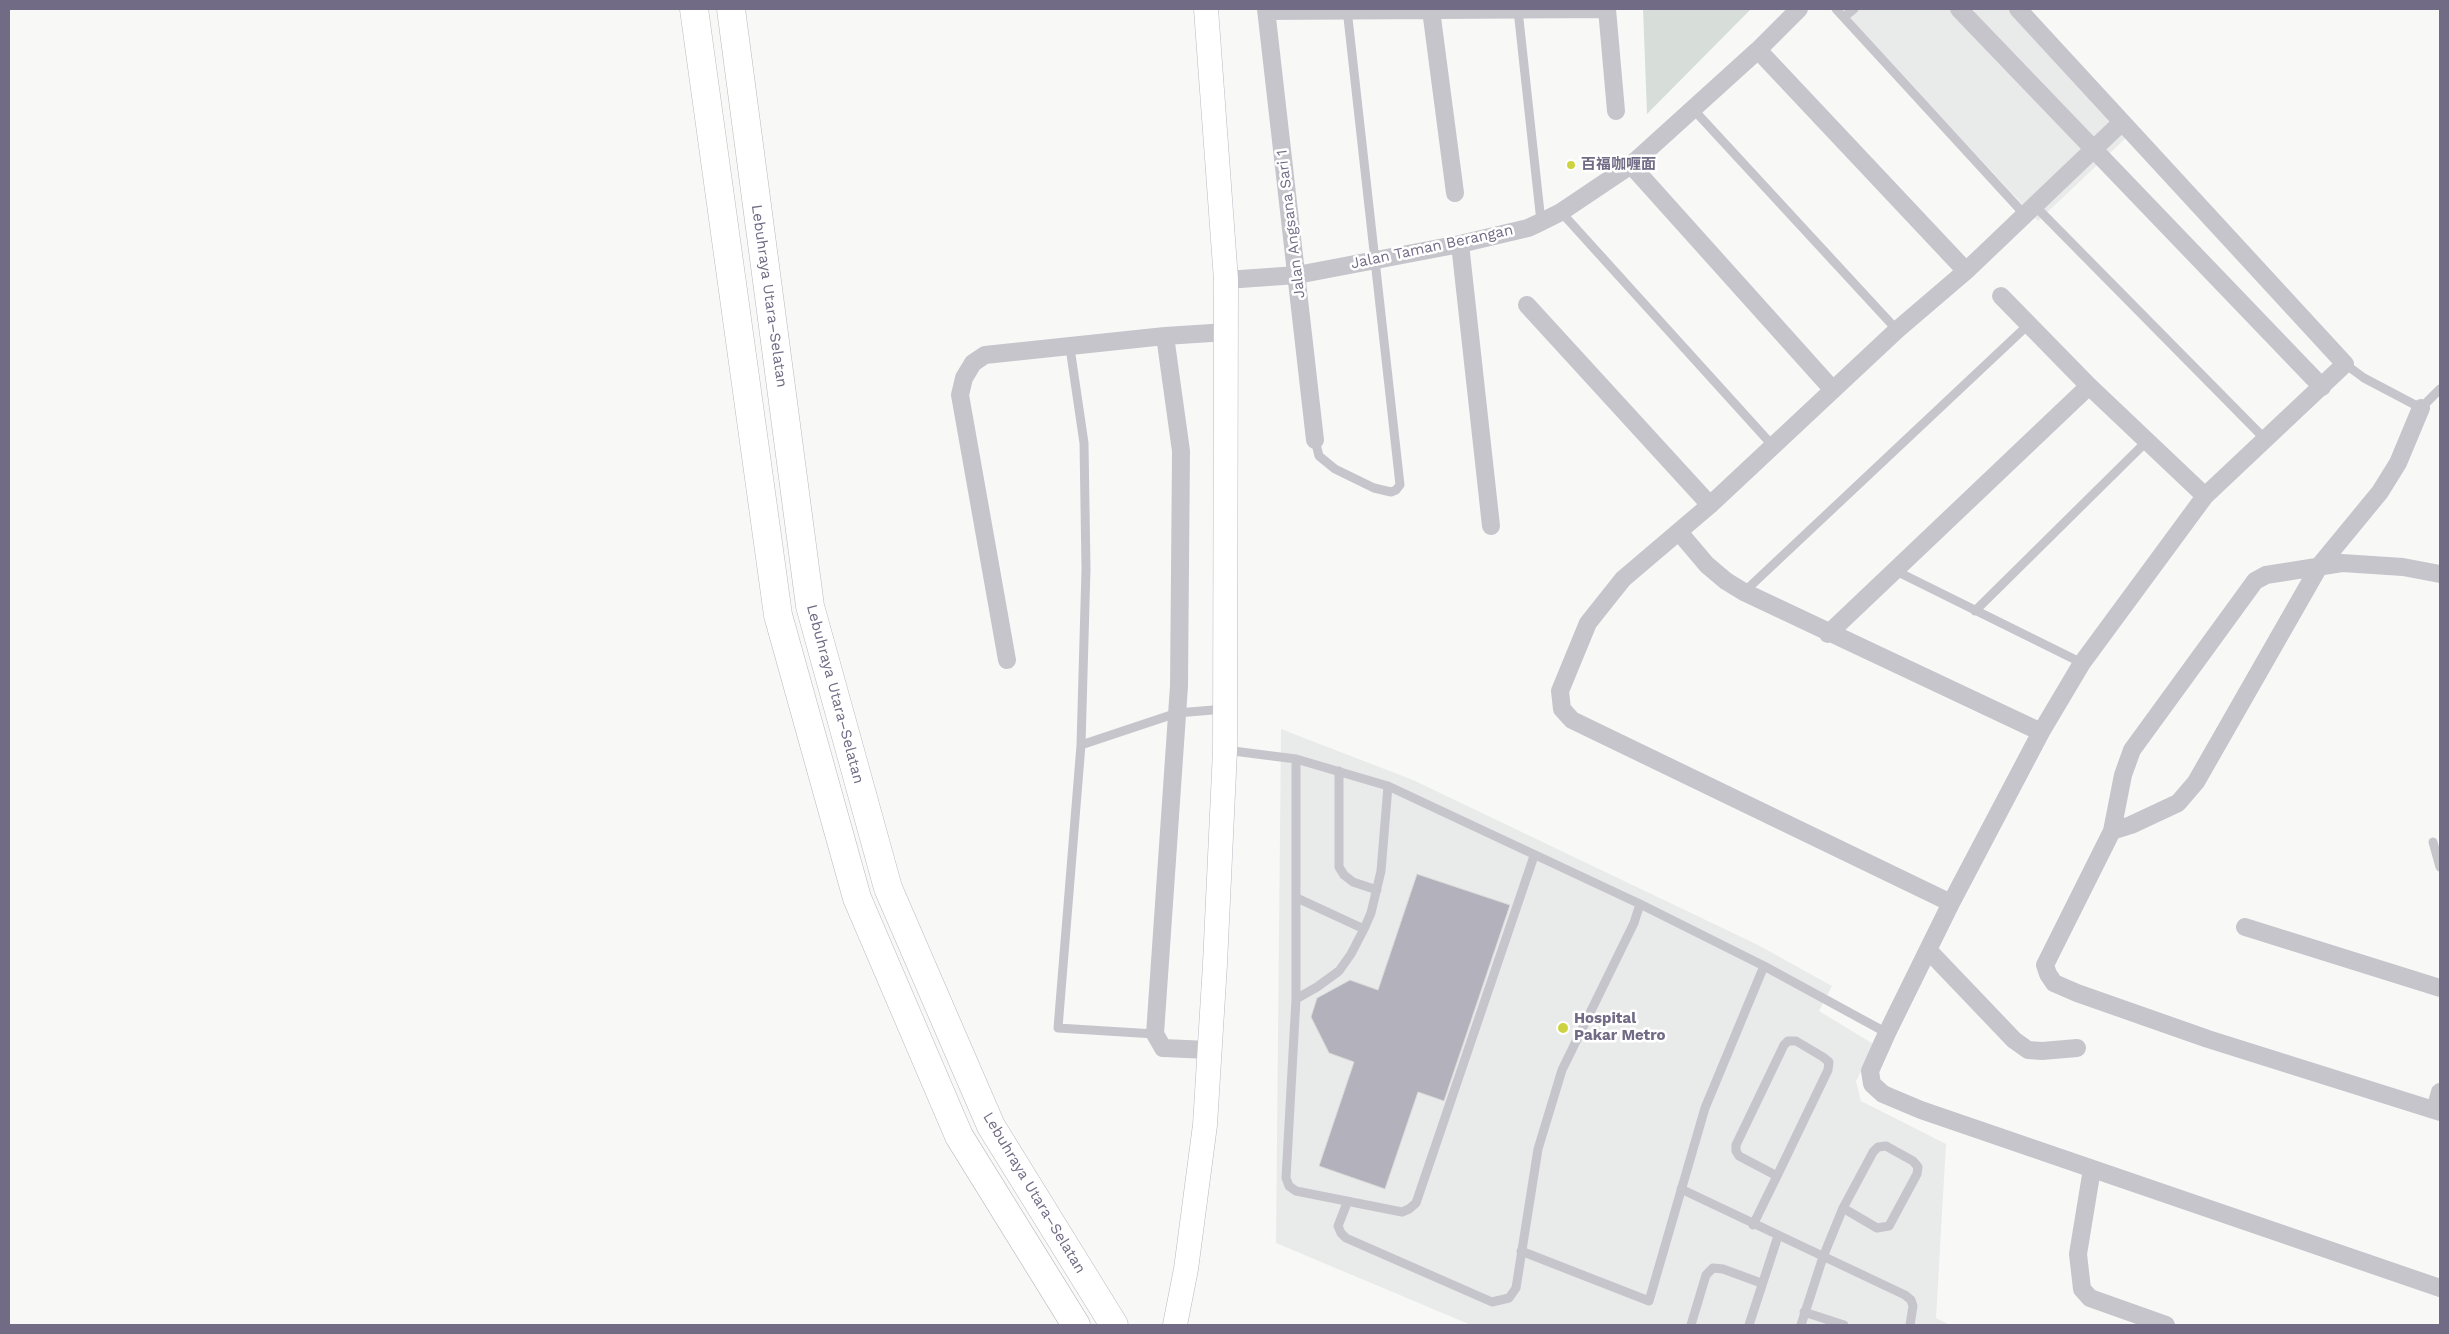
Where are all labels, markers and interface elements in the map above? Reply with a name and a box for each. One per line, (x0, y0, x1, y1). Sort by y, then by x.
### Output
street label: Jalan Angsana Sari 1 (1273, 149, 1309, 299)
place label: 百福咖喱面 (1581, 156, 1656, 174)
marker: 百福咖喱面 (1565, 159, 1577, 171)
street label: Lebuhraya Utara–Selatan (747, 203, 791, 389)
street label: Jalan Taman Berangan (1349, 221, 1515, 273)
street label: Lebuhraya Utara–Selatan (802, 602, 868, 786)
place label: Hospital Pakar Metro (1574, 1010, 1665, 1045)
marker: Hospital Pakar Metro (1556, 1021, 1570, 1035)
street label: Lebuhraya Utara–Selatan (979, 1109, 1089, 1277)

